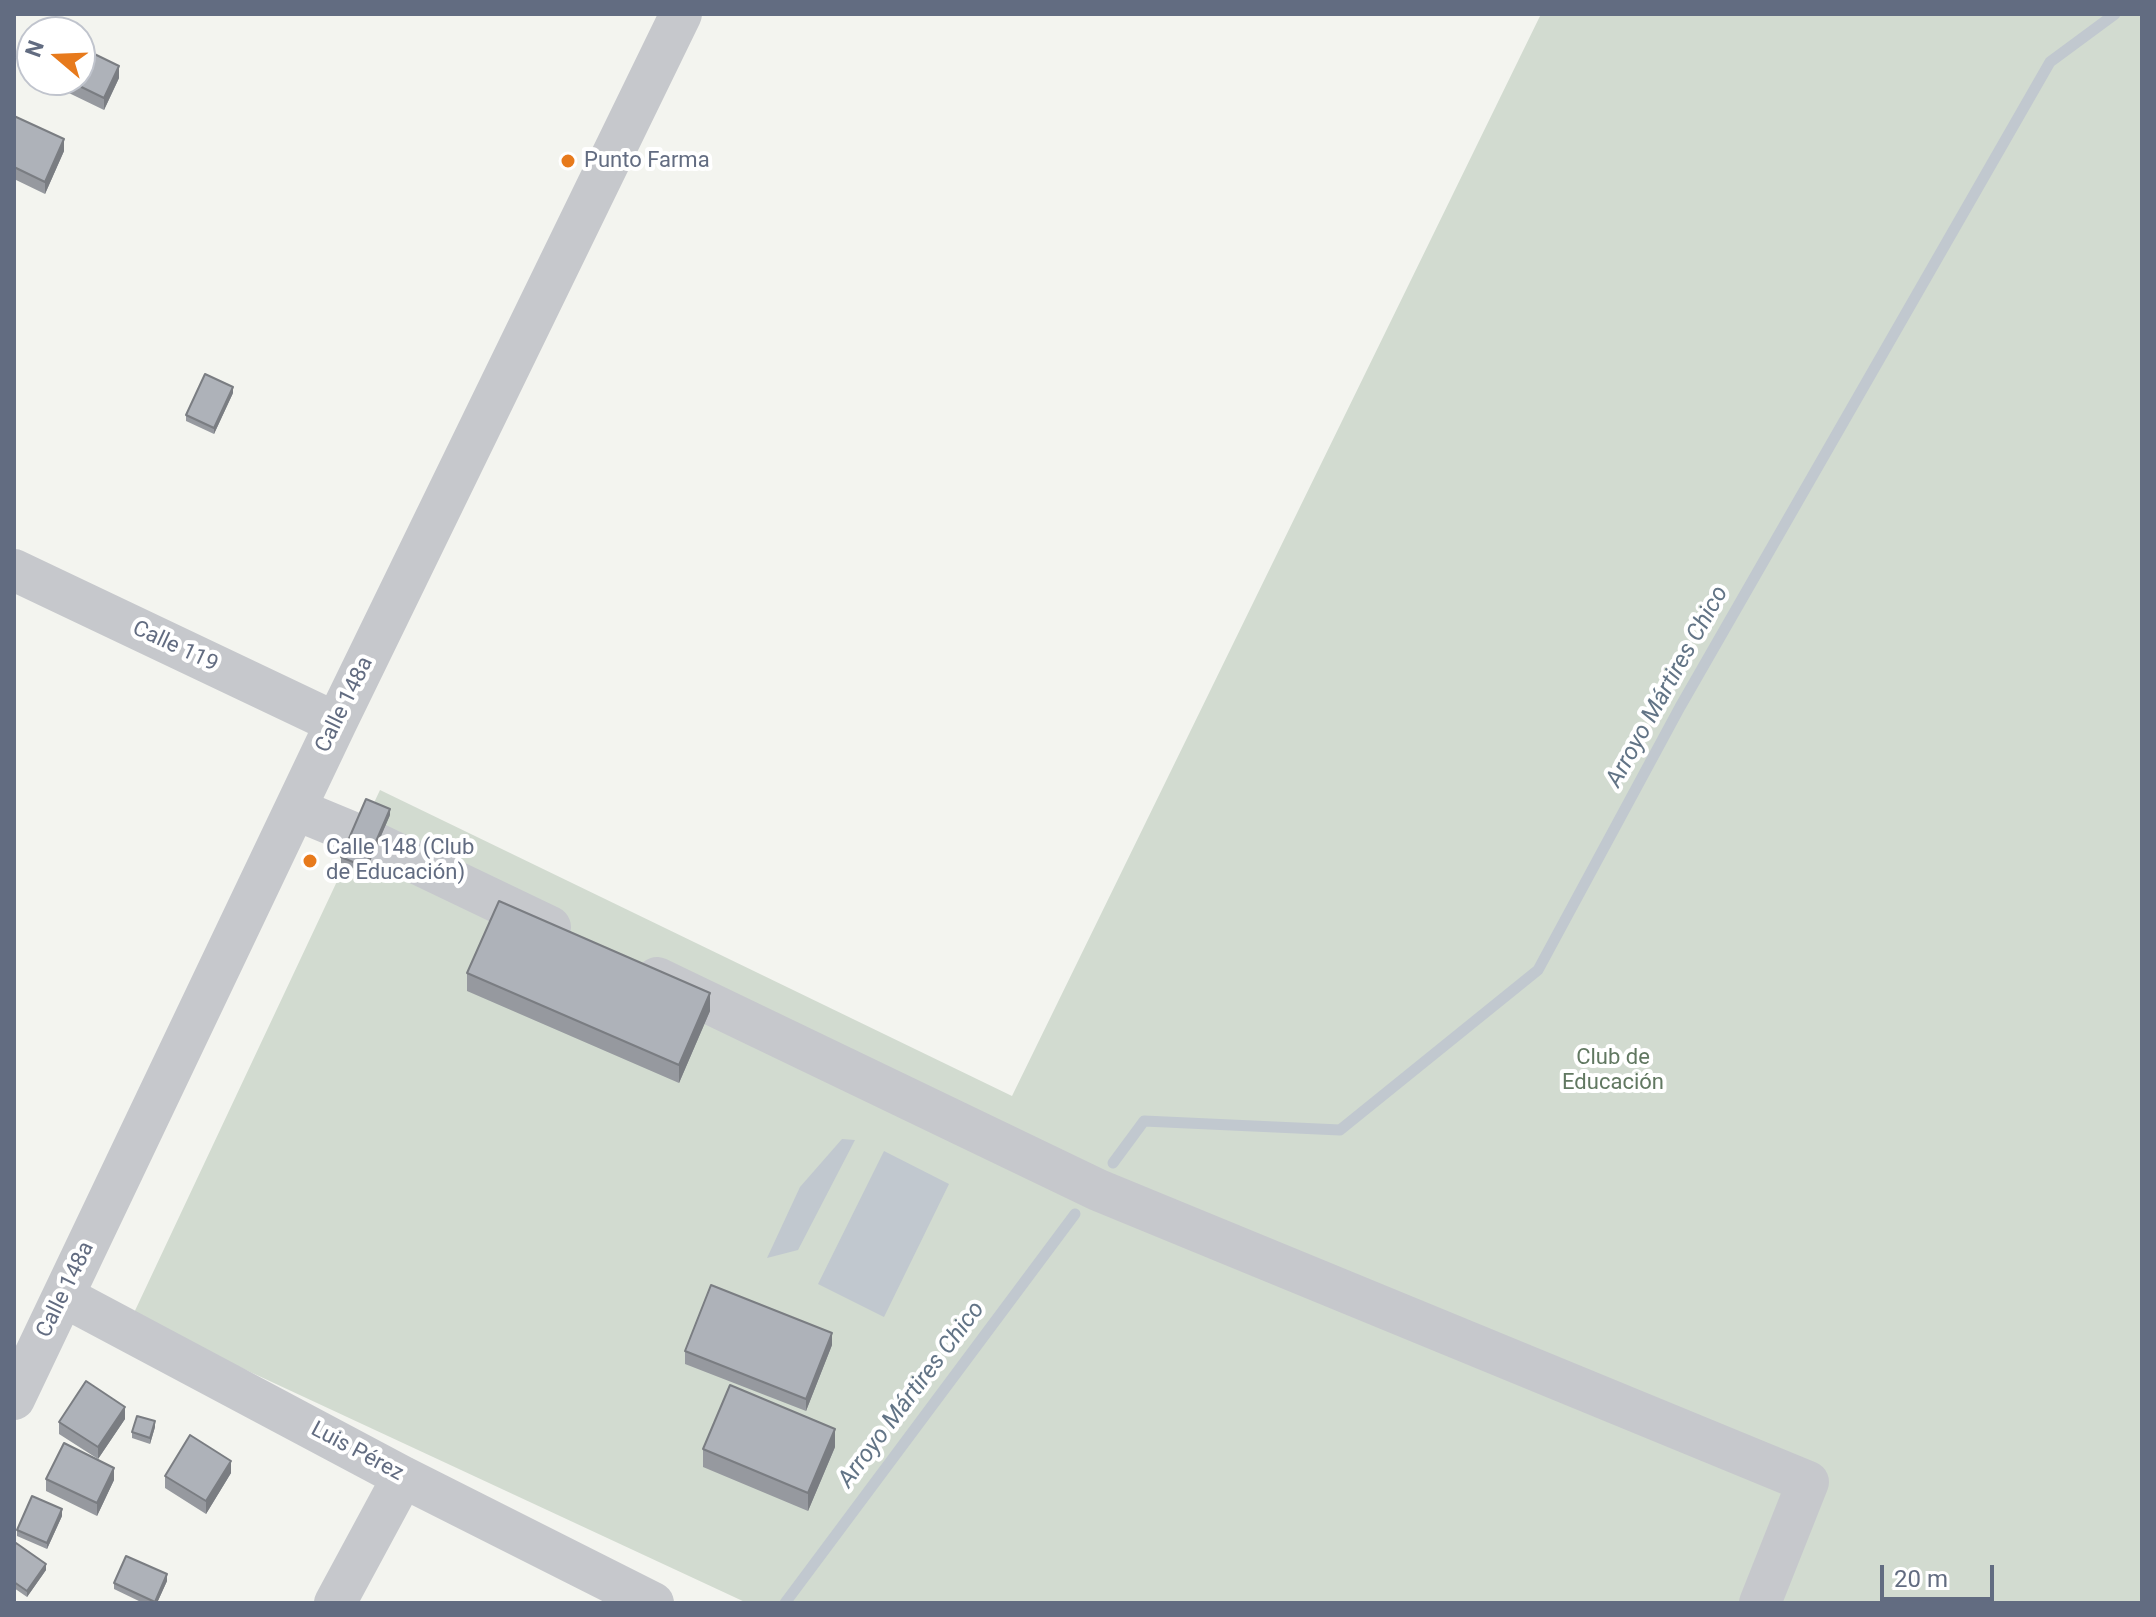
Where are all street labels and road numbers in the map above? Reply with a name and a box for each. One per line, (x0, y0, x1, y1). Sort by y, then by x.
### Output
street label: Calle 119 (128, 616, 222, 678)
street label: Calle 148a (311, 653, 379, 757)
street label: Calle 148a (32, 1238, 100, 1342)
street label: Luis Pérez (306, 1417, 408, 1487)

